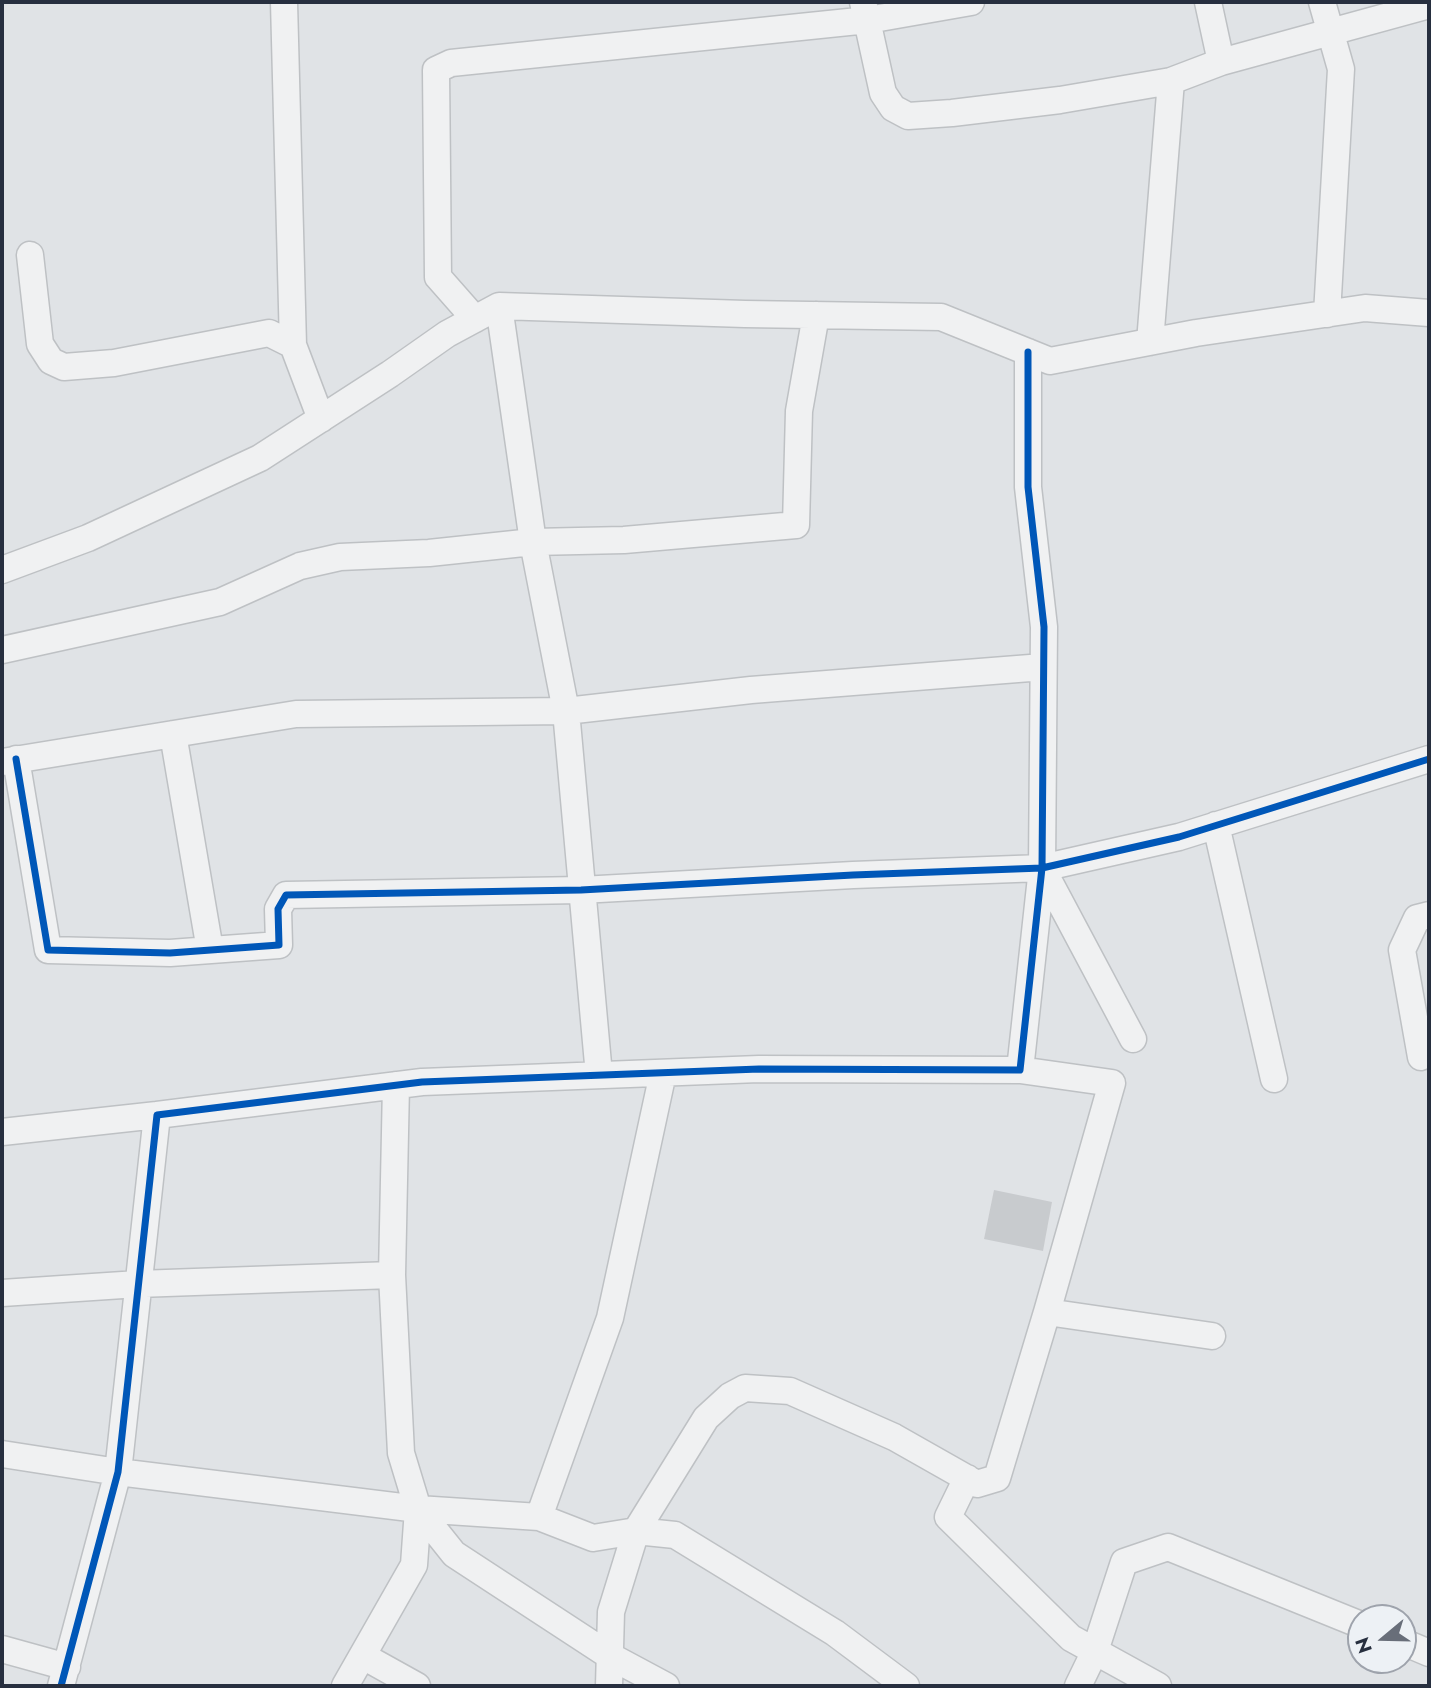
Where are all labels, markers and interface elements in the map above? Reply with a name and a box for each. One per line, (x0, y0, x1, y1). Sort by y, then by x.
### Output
north arrow (1347, 1604, 1417, 1674)
text: N (1348, 1634, 1379, 1657)

